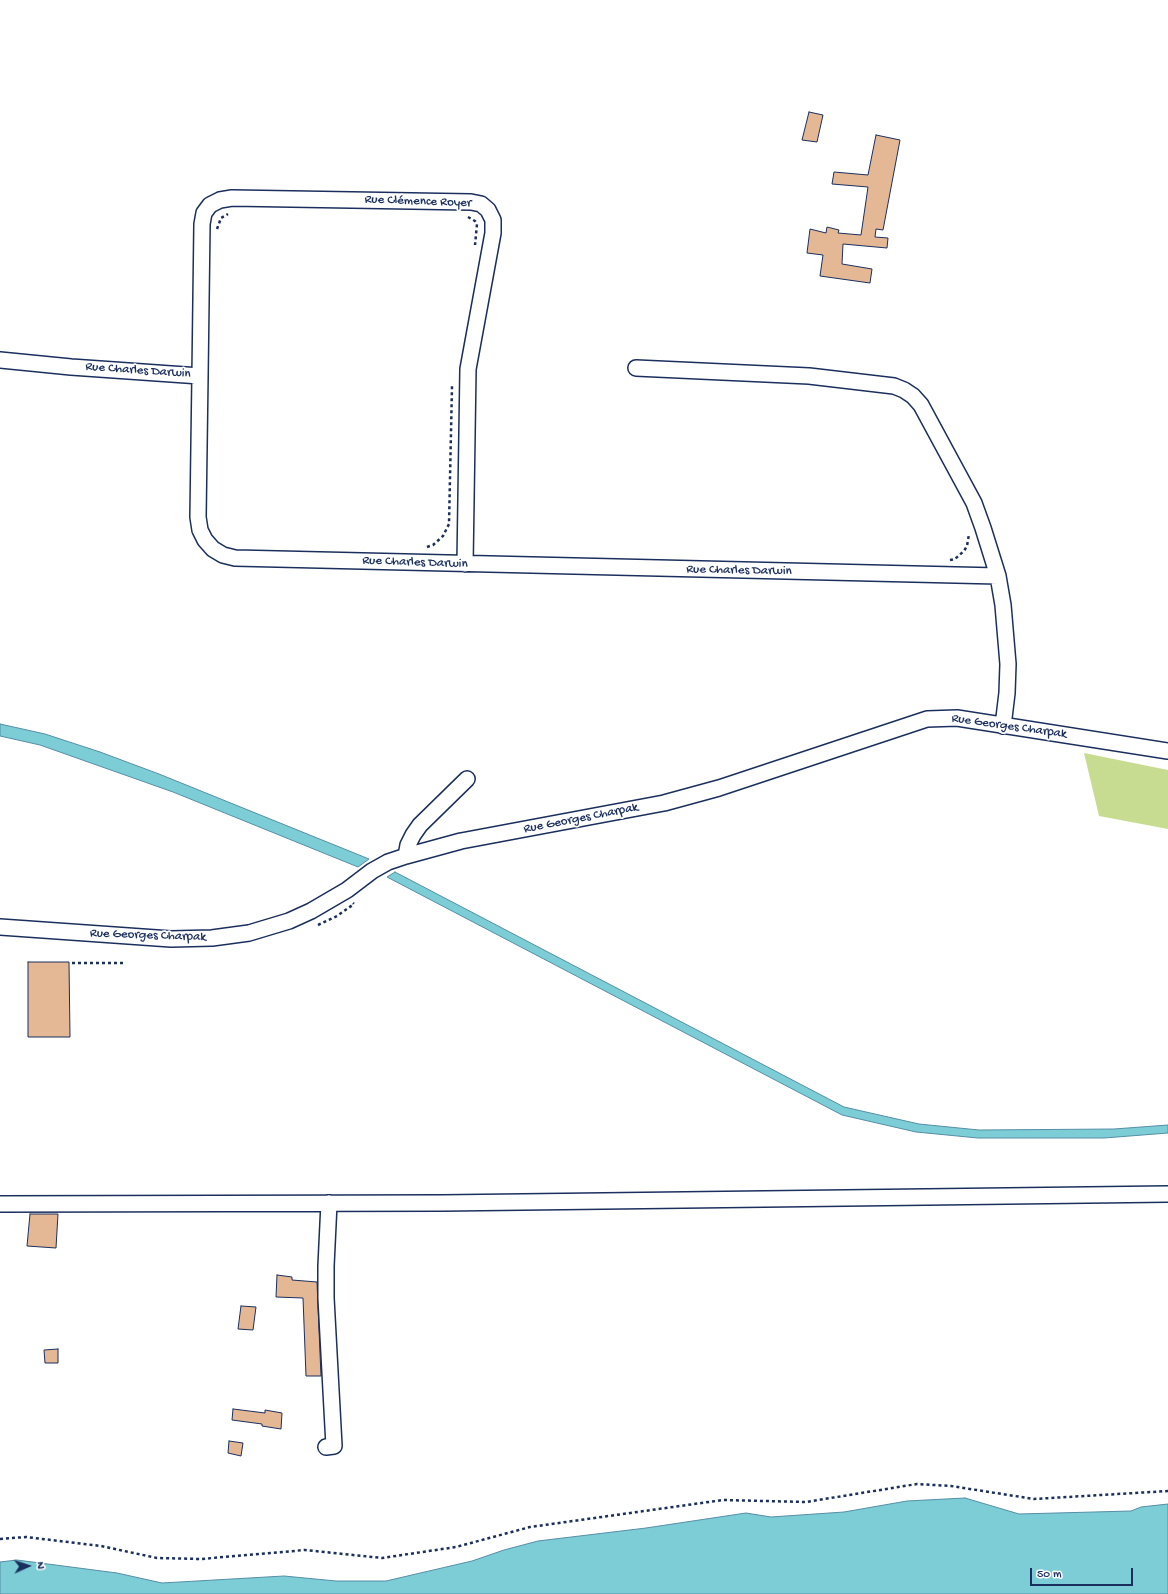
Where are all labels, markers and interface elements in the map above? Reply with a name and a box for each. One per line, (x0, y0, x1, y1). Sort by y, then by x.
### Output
street label: Rue Clémence Royer (364, 192, 472, 212)
street label: Rue Charles Darwin (85, 360, 191, 382)
street label: Rue Charles Darwin (362, 553, 468, 573)
street label: Rue Charles Darwin (686, 562, 792, 580)
street label: Rue Georges Charpak (950, 711, 1068, 743)
street label: Rue Georges Charpak (522, 800, 640, 838)
street label: Rue Georges Charpak (90, 926, 206, 946)
north arrow (8, 1546, 48, 1586)
scale bar (1032, 1560, 1135, 1586)
text: N (34, 1561, 46, 1569)
text: 50 m (1037, 1568, 1062, 1582)

